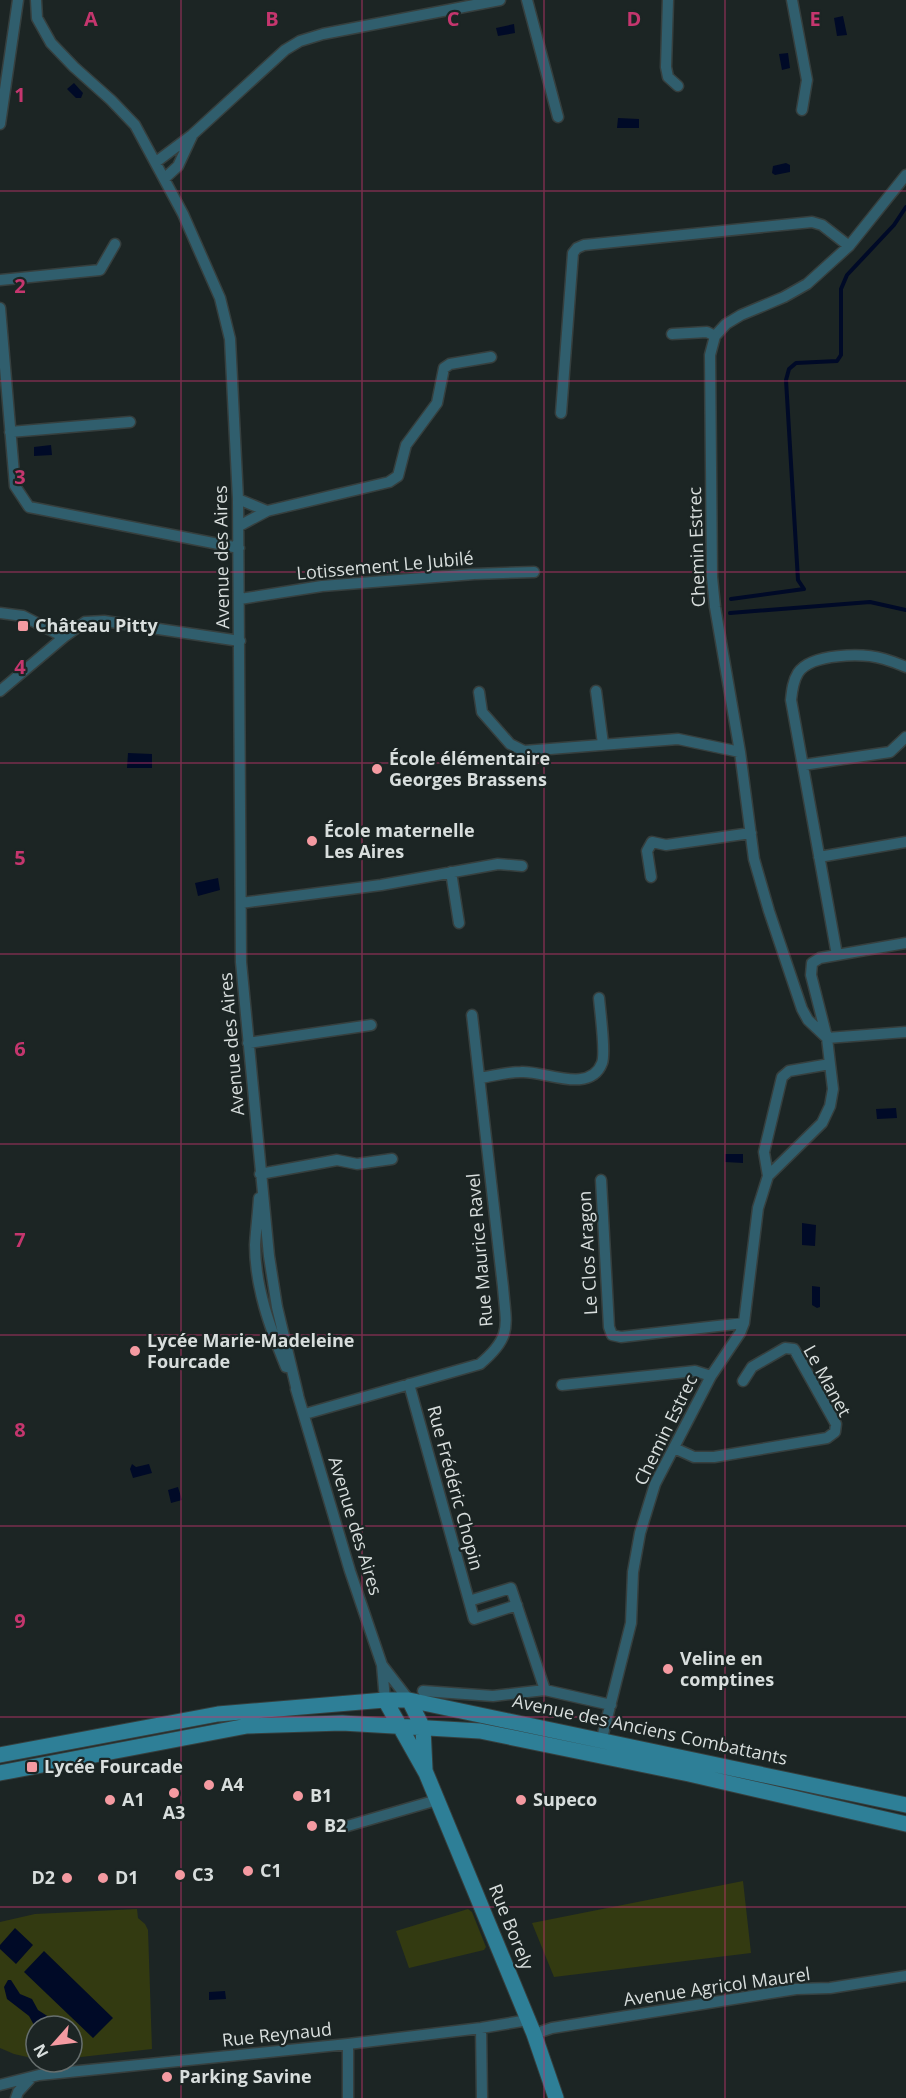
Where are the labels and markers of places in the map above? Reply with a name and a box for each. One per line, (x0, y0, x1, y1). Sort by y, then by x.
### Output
place label: Château Pitty (35, 613, 158, 637)
marker: Château Pitty (16, 619, 30, 633)
place label: École élémentaire Georges Brassens (389, 746, 550, 791)
marker: École élémentaire Georges Brassens (370, 762, 384, 776)
place label: École maternelle Les Aires (324, 818, 475, 863)
marker: École maternelle Les Aires (305, 834, 319, 848)
place label: Lycée Marie-Madeleine Fourcade (147, 1328, 355, 1373)
marker: Lycée Marie-Madeleine Fourcade (128, 1344, 142, 1358)
place label: Veline en comptines (680, 1646, 774, 1691)
marker: Veline en comptines (661, 1662, 675, 1676)
place label: Lycée Fourcade (44, 1754, 183, 1778)
marker: Lycée Fourcade (25, 1760, 39, 1774)
place label: A4 (221, 1772, 244, 1796)
marker: A4 (202, 1778, 216, 1792)
place label: B1 (310, 1783, 332, 1807)
marker: A3 (167, 1786, 181, 1800)
place label: A1 (122, 1787, 145, 1811)
place label: Supeco (533, 1787, 597, 1811)
marker: B1 (291, 1789, 305, 1803)
marker: A1 (103, 1793, 117, 1807)
marker: Supeco (514, 1793, 528, 1807)
place label: A3 (163, 1800, 185, 1824)
place label: B2 (324, 1813, 346, 1837)
marker: B2 (305, 1819, 319, 1833)
place label: C1 (260, 1858, 282, 1882)
place label: C3 (192, 1862, 214, 1886)
marker: C1 (241, 1864, 255, 1878)
place label: D2 (31, 1865, 55, 1889)
place label: D1 (115, 1865, 139, 1889)
marker: C3 (173, 1868, 187, 1882)
marker: D2 (60, 1871, 74, 1885)
marker: D1 (96, 1871, 110, 1885)
place label: Parking Savine (179, 2064, 312, 2088)
marker: Parking Savine (160, 2070, 174, 2084)

